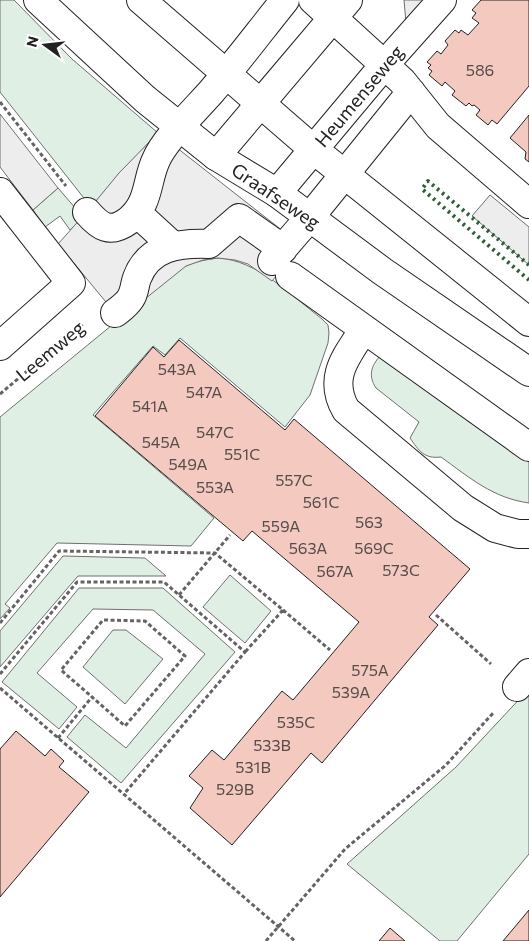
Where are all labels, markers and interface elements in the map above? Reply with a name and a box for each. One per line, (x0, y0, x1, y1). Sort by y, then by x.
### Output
north arrow (20, 20, 70, 70)
text: N (22, 34, 42, 49)
street label: Heumenseweg (309, 40, 408, 151)
house number: 586 (466, 60, 494, 79)
street label: Graafseweg (228, 158, 325, 234)
street label: Leemweg (11, 315, 89, 386)
house number: 543A (158, 359, 196, 378)
house number: 547A (186, 382, 222, 401)
house number: 541A (132, 396, 168, 415)
house number: 547C (196, 422, 234, 441)
house number: 545A (142, 432, 180, 451)
house number: 551C (224, 444, 260, 463)
house number: 549A (168, 454, 208, 473)
house number: 557C (275, 470, 313, 489)
house number: 553A (196, 477, 234, 496)
house number: 561C (303, 492, 339, 511)
house number: 563 (355, 512, 383, 531)
house number: 559A (262, 516, 300, 535)
house number: 563A (289, 538, 327, 557)
house number: 569C (354, 538, 394, 557)
house number: 573C (382, 560, 420, 579)
house number: 567A (317, 561, 353, 580)
house number: 575A (351, 660, 389, 679)
house number: 539A (332, 682, 370, 701)
house number: 535C (277, 712, 315, 731)
house number: 533B (253, 735, 291, 754)
house number: 531B (235, 757, 271, 776)
house number: 529B (216, 779, 254, 798)

